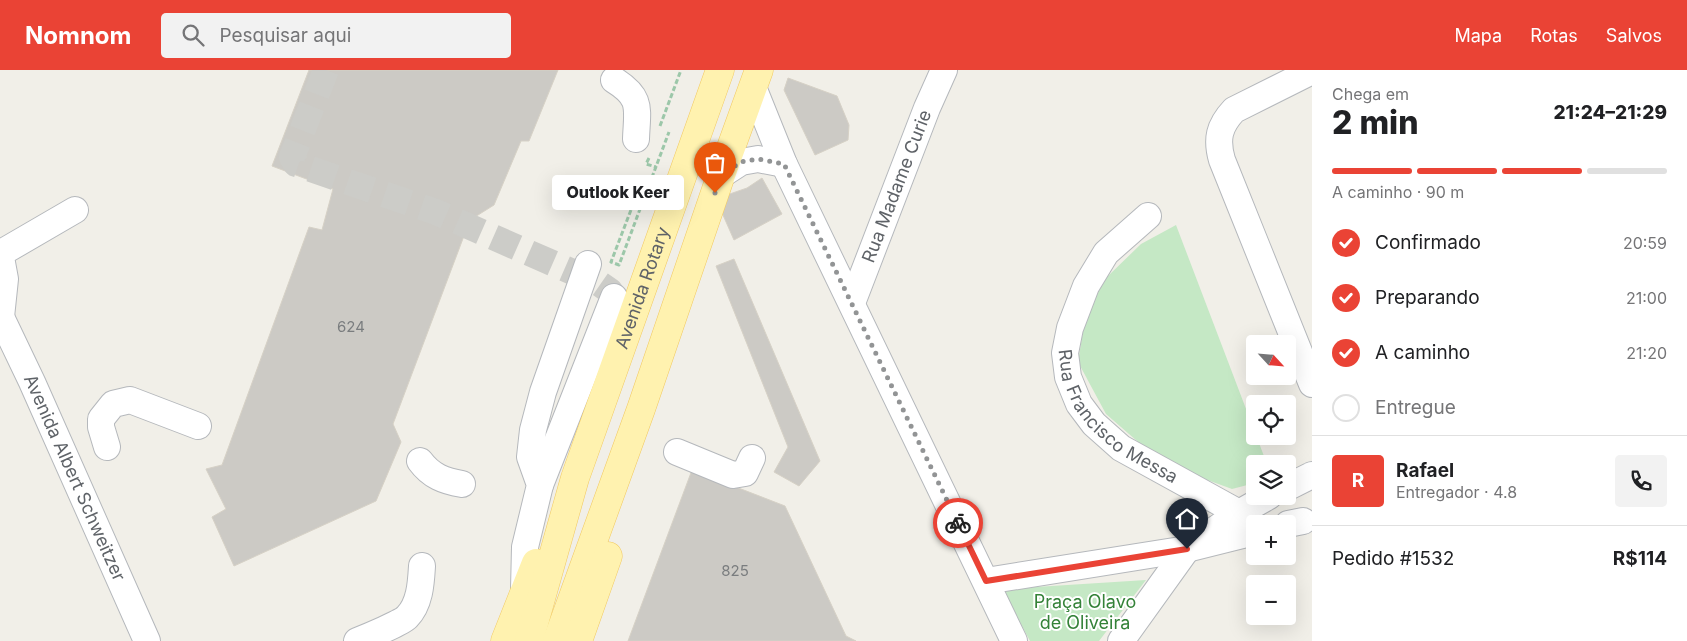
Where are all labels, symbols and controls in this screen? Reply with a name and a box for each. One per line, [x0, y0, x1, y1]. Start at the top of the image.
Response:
search box [161, 13, 511, 58]
text: Nomnom [25, 21, 131, 50]
icon: search [179, 21, 207, 49]
text: Pesquisar aqui [219, 24, 351, 47]
text: Mapa [1454, 25, 1502, 46]
text: Rotas [1530, 25, 1578, 46]
text: Salvos [1606, 25, 1662, 46]
text: Chega em [1332, 84, 1409, 104]
text: 21:24–21:29 [1554, 101, 1667, 124]
text: 2 min [1332, 103, 1418, 142]
street label: Rua Madame Curie [858, 107, 935, 266]
pin [694, 142, 736, 193]
icon: bag [701, 149, 729, 177]
callout: Outlook Keer [552, 176, 685, 210]
text: Outlook Keer [566, 182, 670, 202]
text: A caminho · 90 m [1332, 182, 1464, 202]
street label: Avenida Rotary [611, 224, 673, 352]
icon: check [1332, 229, 1360, 257]
text: Confirmado [1375, 231, 1481, 254]
text: 20:59 [1623, 233, 1667, 253]
icon: check [1332, 284, 1360, 312]
text: Preparando [1375, 286, 1480, 309]
text: 21:00 [1626, 288, 1667, 308]
house number: 624 [337, 317, 365, 336]
north arrow [1246, 335, 1296, 385]
map controls [1246, 335, 1296, 625]
icon: check [1332, 339, 1360, 367]
text: A caminho [1375, 341, 1470, 364]
text: 21:20 [1626, 343, 1667, 363]
street label: Rua Francisco Messa [1055, 348, 1182, 487]
street label: Avenida Albert Schweitzer [20, 371, 130, 584]
button: locate [1246, 395, 1296, 445]
text: Entregue [1375, 396, 1456, 419]
button: layers [1246, 455, 1296, 505]
button: phone [1615, 455, 1667, 507]
text: Rafael [1396, 459, 1454, 482]
text: R [1352, 469, 1364, 492]
text: Entregador · 4.8 [1396, 482, 1517, 502]
courier [933, 498, 983, 548]
pin [1166, 498, 1208, 549]
icon: home [1173, 505, 1201, 533]
icon: bike [944, 509, 972, 537]
button: + [1246, 515, 1296, 565]
text: Pedido #1532 [1332, 547, 1454, 570]
text: R$114 [1613, 547, 1667, 570]
house number: 825 [721, 561, 749, 580]
button: − [1246, 575, 1296, 625]
park label: Praça Olavo de Oliveira [1034, 591, 1136, 633]

